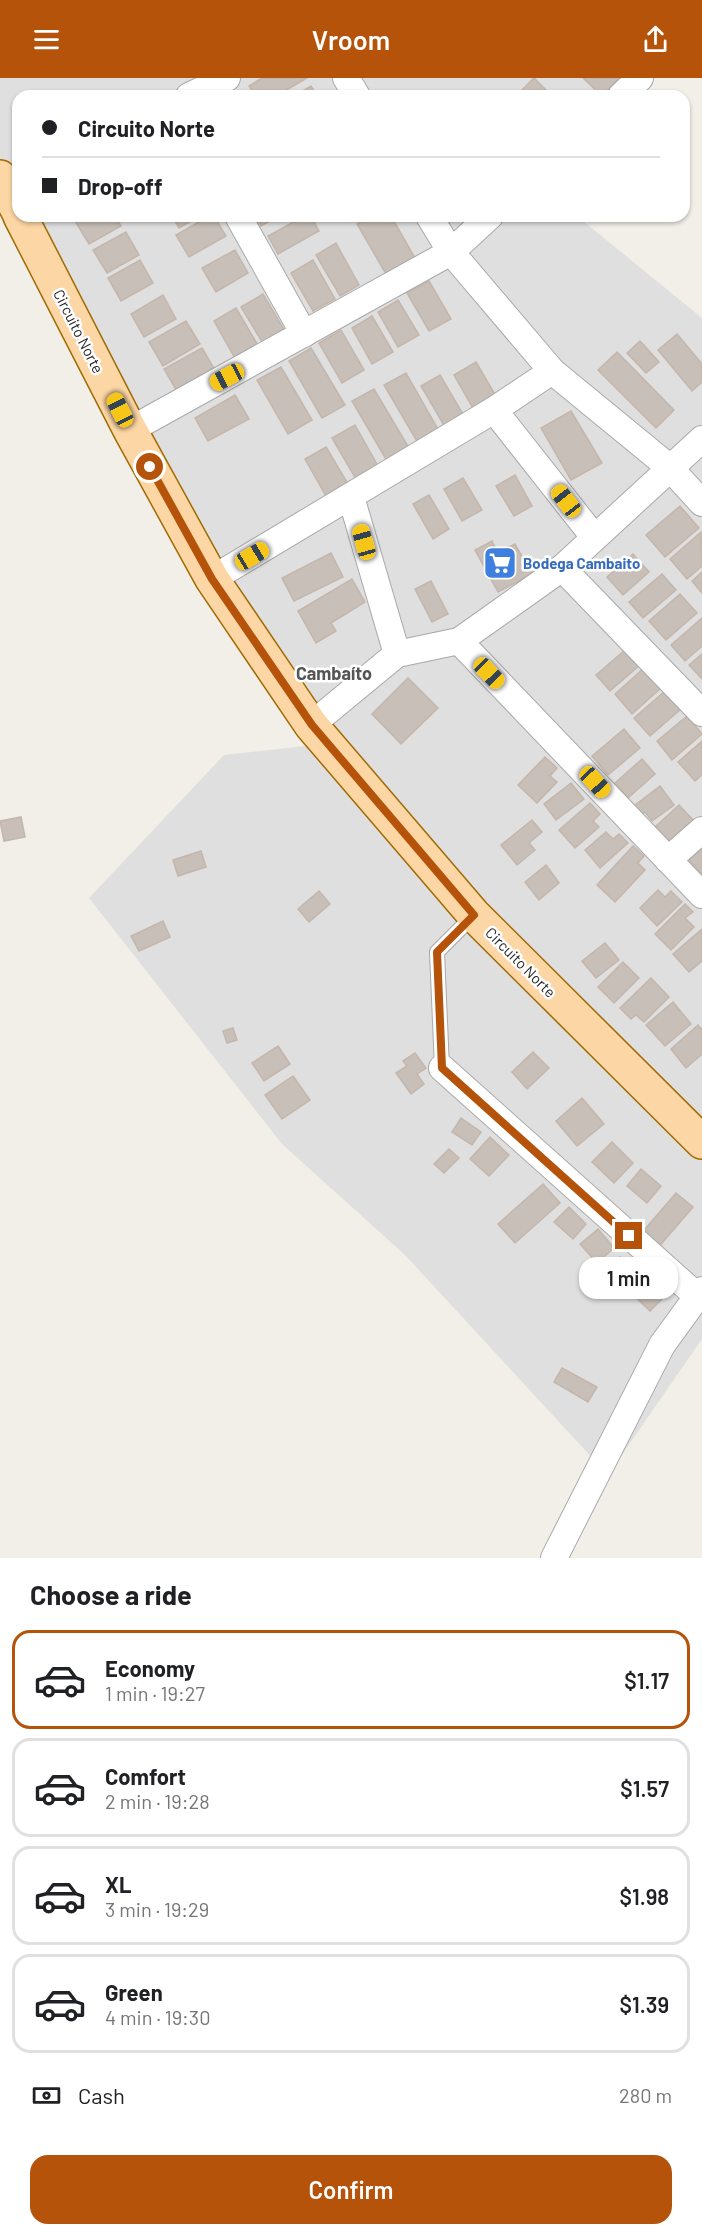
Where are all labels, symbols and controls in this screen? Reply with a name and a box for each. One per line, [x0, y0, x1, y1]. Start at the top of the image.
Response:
icon: menu [30, 23, 63, 56]
text: Vroom [312, 23, 390, 55]
icon: share [639, 23, 672, 56]
text: Circuito Norte [78, 115, 215, 141]
text: Drop-off [78, 173, 162, 199]
street label: Circuito Norte [50, 286, 108, 376]
car [207, 361, 247, 393]
car [104, 390, 136, 430]
route start [136, 453, 163, 480]
car [548, 481, 584, 521]
car [350, 522, 378, 562]
car [232, 539, 272, 573]
supermarket icon: Bodega Cambaito [482, 545, 518, 581]
place label: Bodega Cambaito [523, 554, 640, 572]
car [470, 654, 508, 692]
district label: Cambaíto [296, 662, 372, 684]
car [576, 763, 614, 801]
street label: Circuito Norte [482, 923, 560, 1001]
route end [615, 1222, 642, 1249]
callout: 1 min [580, 1257, 678, 1299]
text: 1 min [607, 1266, 650, 1290]
text: Choose a ride [30, 1578, 192, 1610]
icon: car [33, 1653, 87, 1707]
text: Economy [105, 1655, 195, 1681]
text: $1.17 [624, 1667, 669, 1693]
text: 1 min · 19:27 [105, 1681, 205, 1705]
icon: car [33, 1761, 87, 1815]
text: Comfort [105, 1763, 186, 1789]
text: $1.57 [620, 1775, 669, 1801]
text: 2 min · 19:28 [105, 1789, 210, 1813]
icon: car [33, 1869, 87, 1923]
text: XL [105, 1871, 131, 1897]
text: $1.98 [619, 1883, 669, 1909]
text: 3 min · 19:29 [105, 1897, 209, 1921]
icon: car [33, 1977, 87, 2031]
text: Green [105, 1979, 163, 2005]
text: $1.39 [619, 1991, 669, 2017]
text: 4 min · 19:30 [105, 2005, 210, 2029]
icon: cash [30, 2079, 63, 2112]
text: Cash [78, 2082, 125, 2108]
text: 280 m [619, 2083, 672, 2107]
button: Confirm [30, 2155, 672, 2224]

